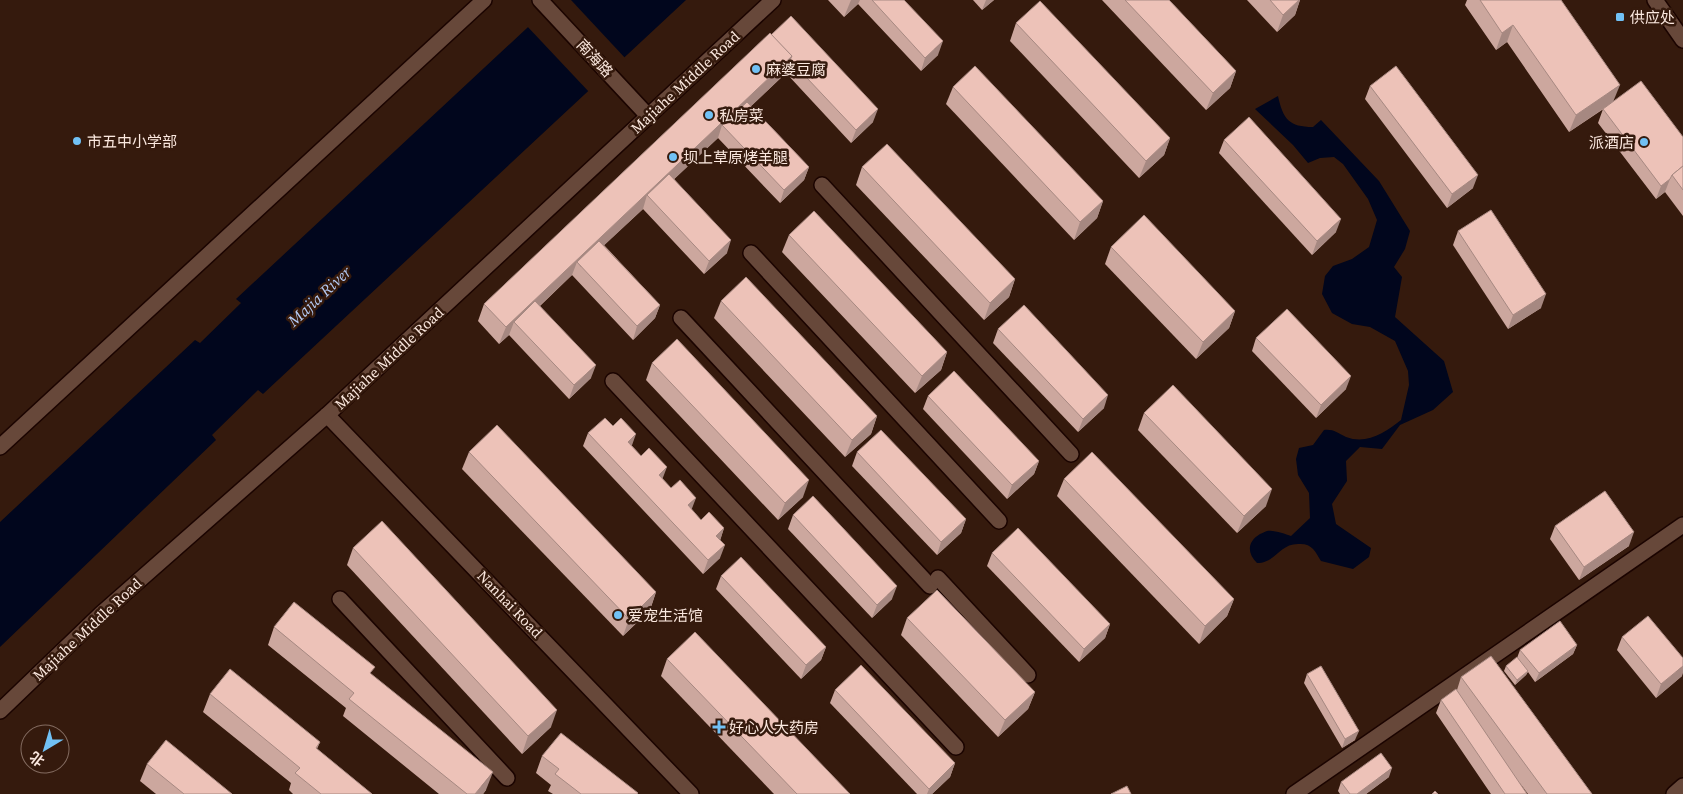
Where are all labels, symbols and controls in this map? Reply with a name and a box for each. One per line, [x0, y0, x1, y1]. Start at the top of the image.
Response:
place label: 供应处 [1630, 7, 1675, 28]
marker: 供应处 [1614, 11, 1626, 23]
street label: Majiahe Middle Road [626, 26, 744, 138]
street label: 南海路 [572, 34, 618, 82]
place label: 麻婆豆腐 [766, 59, 826, 80]
marker: 麻婆豆腐 [750, 63, 762, 75]
place label: 私房菜 [719, 105, 764, 126]
marker: 私房菜 [703, 109, 715, 121]
place label: 市五中小学部 [87, 131, 177, 152]
place label: 派酒店 [1589, 132, 1634, 153]
marker: 市五中小学部 [71, 135, 83, 147]
marker: 派酒店 [1638, 136, 1650, 148]
place label: 坝上草原烤羊腿 [683, 147, 788, 168]
marker: 坝上草原烤羊腿 [667, 151, 679, 163]
water label: Majia River [282, 261, 356, 332]
street label: Majiahe Middle Road [330, 302, 448, 414]
street label: Nanhai Road [473, 566, 548, 643]
street label: Majiahe Middle Road [28, 573, 146, 685]
place label: 爱宠生活馆 [628, 605, 703, 626]
marker: 爱宠生活馆 [612, 609, 624, 621]
place label: 好心人大药房 [729, 717, 819, 738]
marker: 好心人大药房 [713, 721, 725, 733]
north arrow [20, 724, 70, 774]
text: 北 [25, 747, 49, 771]

